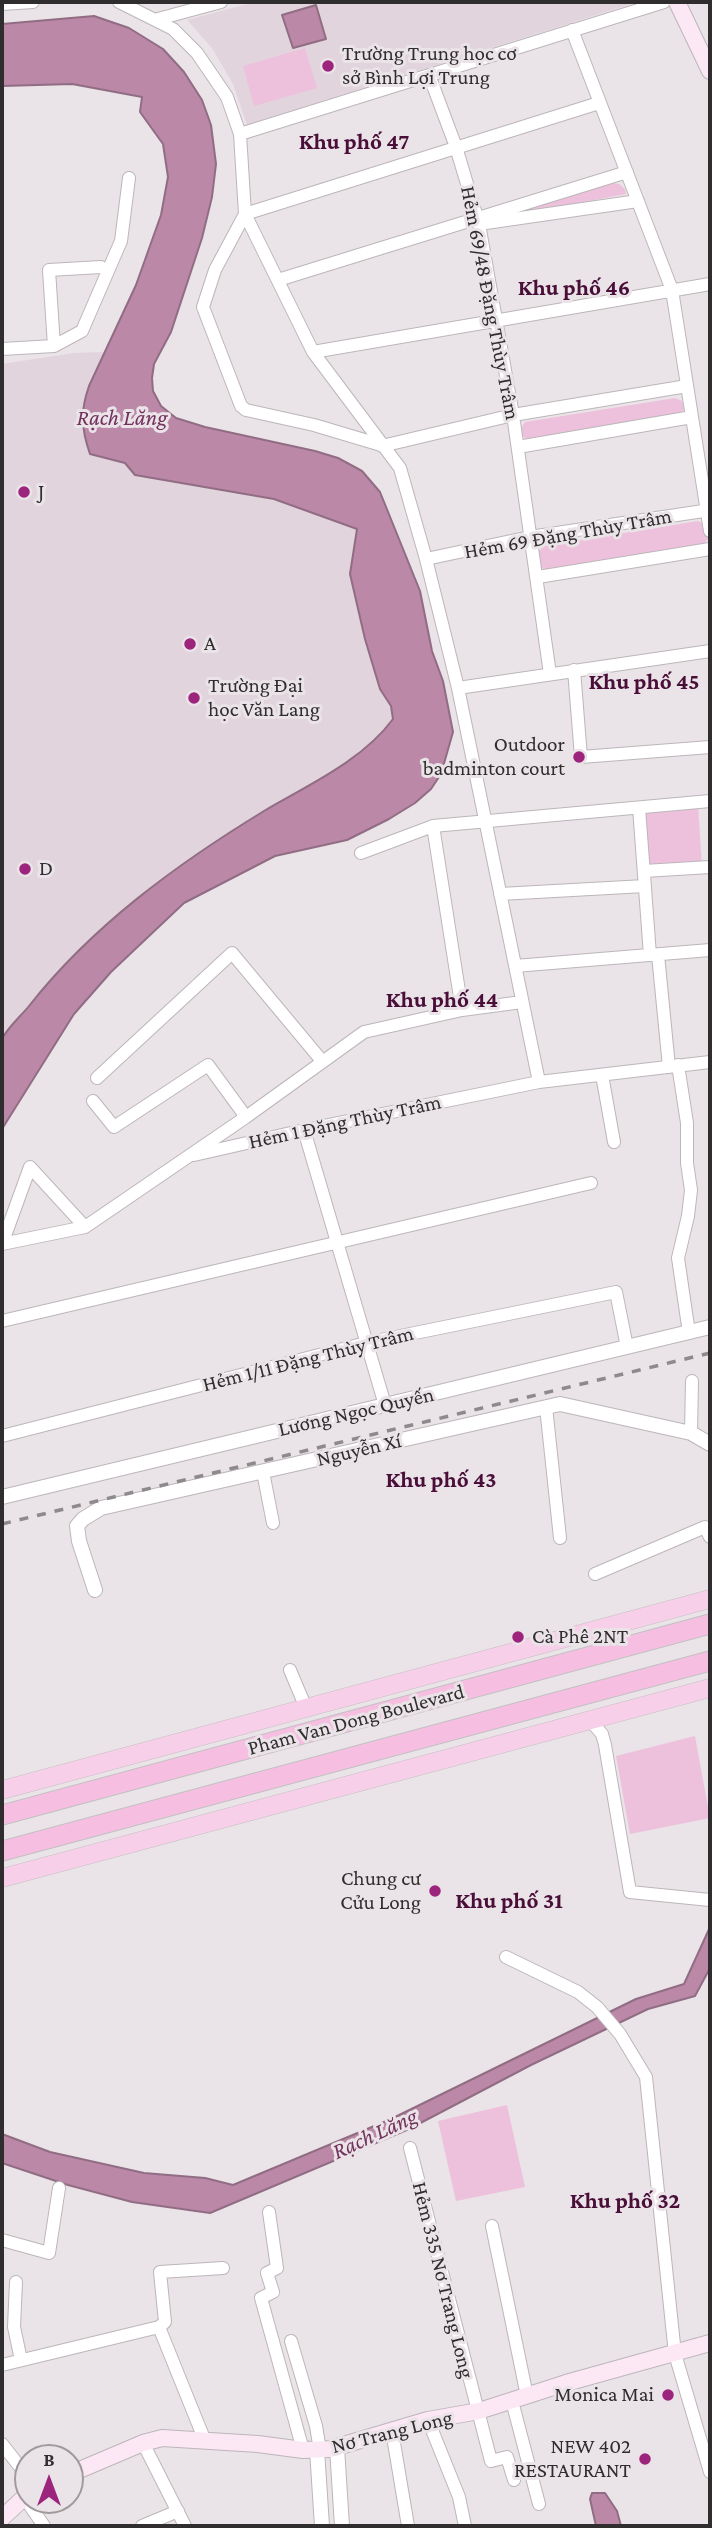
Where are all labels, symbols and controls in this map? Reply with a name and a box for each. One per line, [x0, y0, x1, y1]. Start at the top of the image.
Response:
place label: Trường Trung học cơ sở Bình Lợi Trung [342, 41, 517, 91]
marker: Trường Trung học cơ sở Bình Lợi Trung [320, 58, 336, 74]
district label: Khu phố 47 [299, 128, 409, 156]
street label: Hẻm 69/48 Đặng Thùy Trâm [455, 184, 525, 422]
district label: Khu phố 46 [518, 274, 630, 302]
water label: Rạch Lăng [77, 404, 167, 432]
place label: J [38, 479, 44, 505]
marker: J [16, 484, 32, 500]
street label: Hẻm 69 Đặng Thùy Trâm [462, 503, 674, 565]
place label: A [204, 631, 216, 657]
marker: A [182, 636, 198, 652]
district label: Khu phố 45 [588, 668, 700, 696]
place label: Trường Đại học Văn Lang [208, 673, 320, 723]
marker: Trường Đại học Văn Lang [186, 690, 202, 706]
place label: Outdoor badminton court [423, 732, 565, 782]
marker: Outdoor badminton court [571, 749, 587, 765]
place label: D [39, 856, 53, 882]
marker: D [17, 861, 33, 877]
district label: Khu phố 44 [386, 986, 498, 1014]
street label: Hẻm 1 Đặng Thùy Trâm [246, 1089, 444, 1155]
street label: Hẻm 1/11 Đặng Thùy Trâm [200, 1321, 416, 1397]
street label: Lương Ngọc Quyến [276, 1382, 436, 1442]
street label: Nguyễn Xí [314, 1428, 404, 1472]
district label: Khu phố 43 [385, 1466, 497, 1494]
place label: Cà Phê 2NT [532, 1624, 628, 1650]
marker: Cà Phê 2NT [510, 1629, 526, 1645]
street label: Pham Van Dong Boulevard [245, 1679, 467, 1761]
place label: Chung cư Cửu Long [340, 1866, 421, 1916]
marker: Chung cư Cửu Long [427, 1883, 443, 1899]
district label: Khu phố 31 [455, 1887, 563, 1915]
water label: Rạch Lăng [328, 2102, 422, 2166]
street label: Hẻm 335 Nơ Trang Long [406, 2179, 480, 2381]
district label: Khu phố 32 [570, 2187, 680, 2215]
place label: Monica Mai [554, 2382, 654, 2408]
marker: Monica Mai [660, 2387, 676, 2403]
street label: Nơ Trang Long [329, 2405, 455, 2459]
place label: NEW 402 RESTAURANT [514, 2434, 631, 2484]
north arrow [14, 2444, 84, 2514]
text: B [43, 2449, 55, 2470]
marker: NEW 402 RESTAURANT [637, 2451, 653, 2467]

